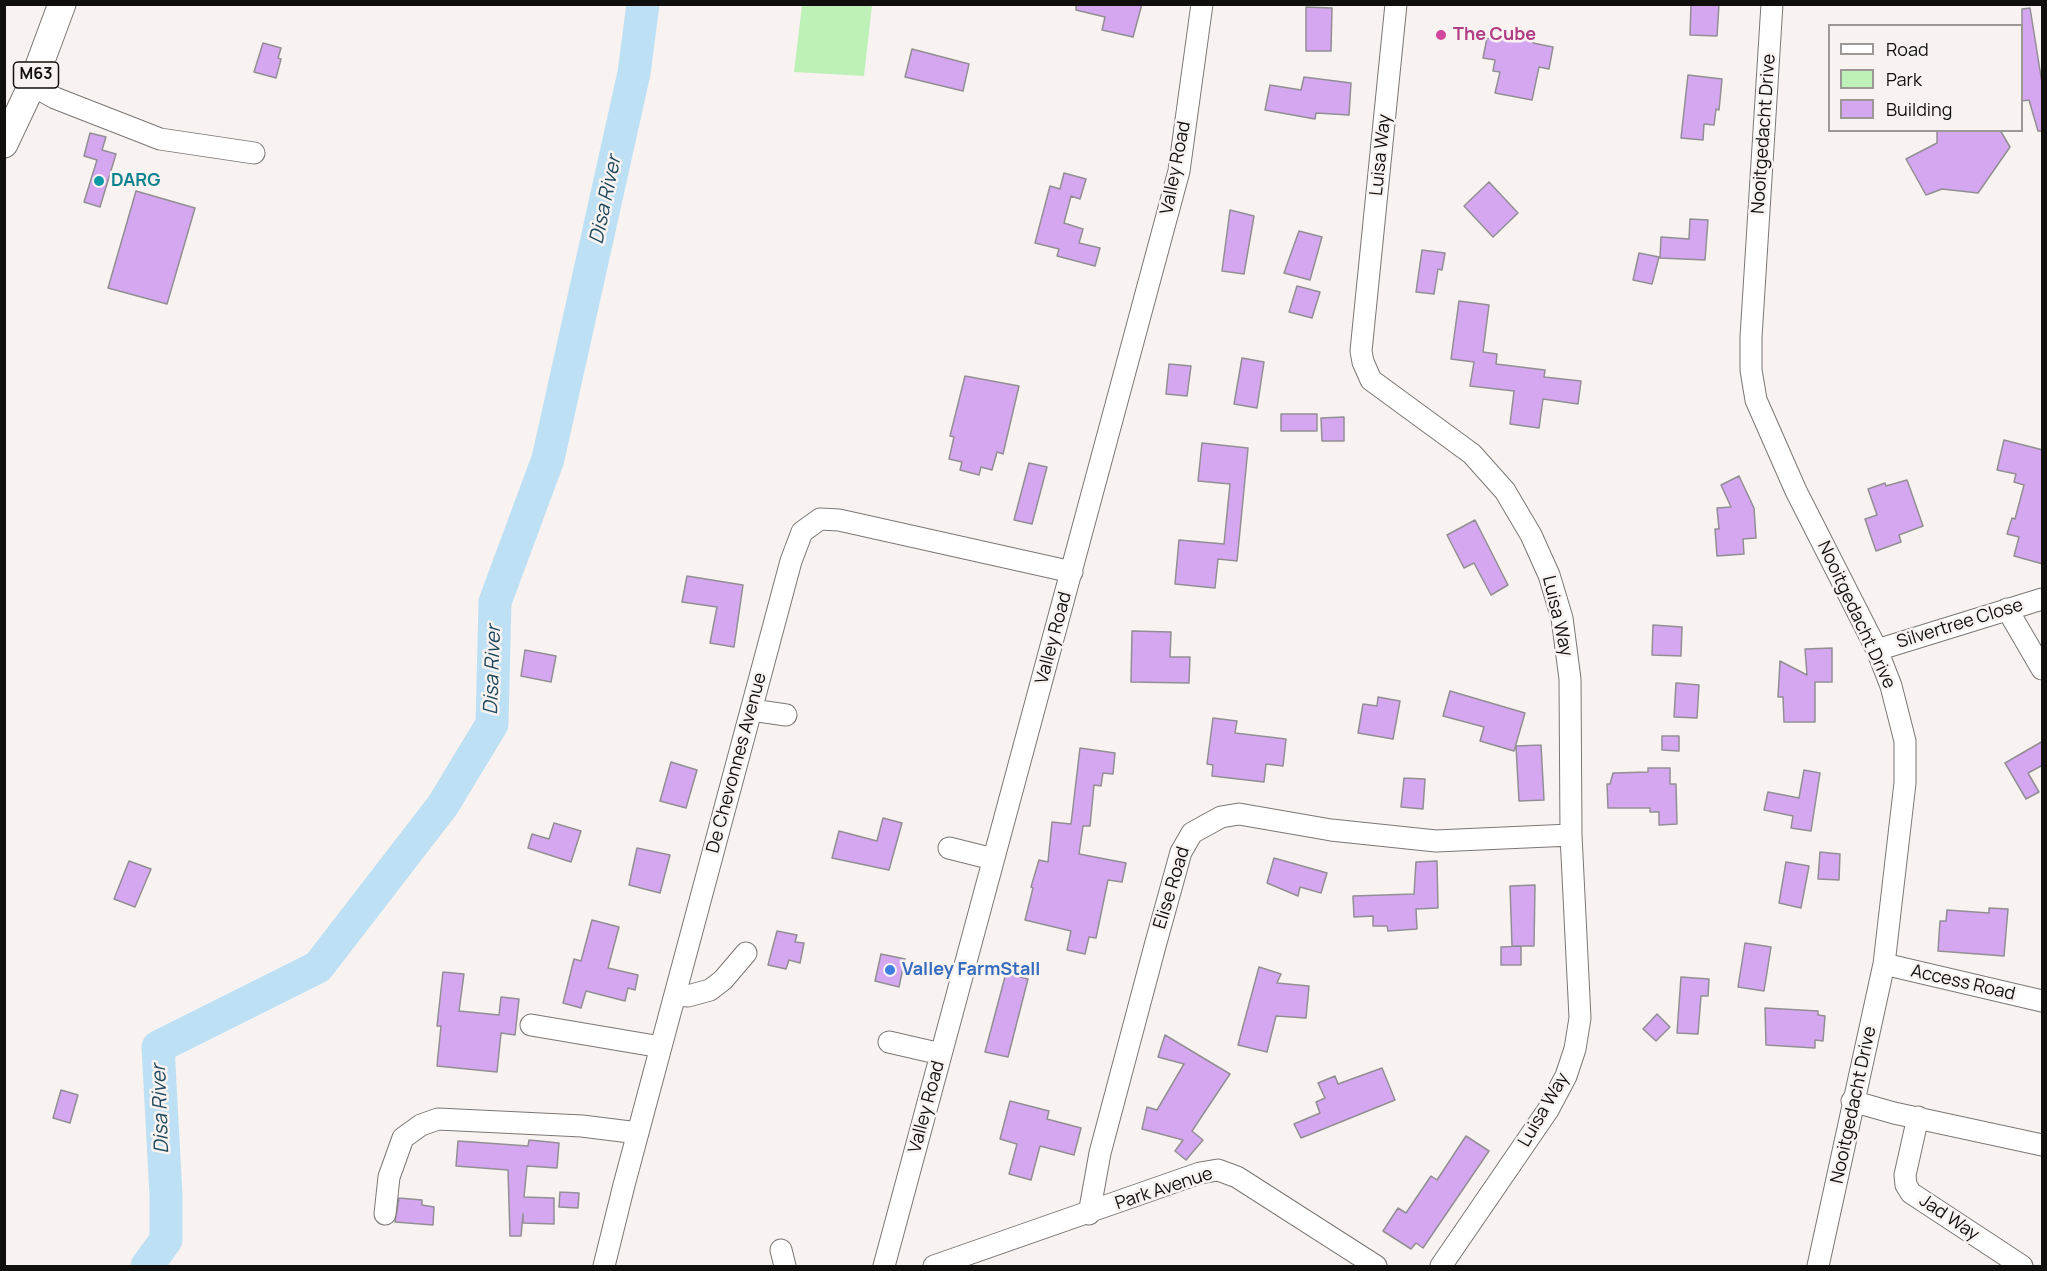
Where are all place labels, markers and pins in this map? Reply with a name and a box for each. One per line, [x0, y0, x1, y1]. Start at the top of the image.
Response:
place label: The Cube [1453, 24, 1536, 46]
marker: The Cube [1434, 28, 1448, 42]
place label: DARG [111, 170, 160, 192]
marker: DARG [92, 174, 106, 188]
place label: Valley FarmStall [902, 959, 1040, 981]
marker: Valley FarmStall [883, 963, 897, 977]

